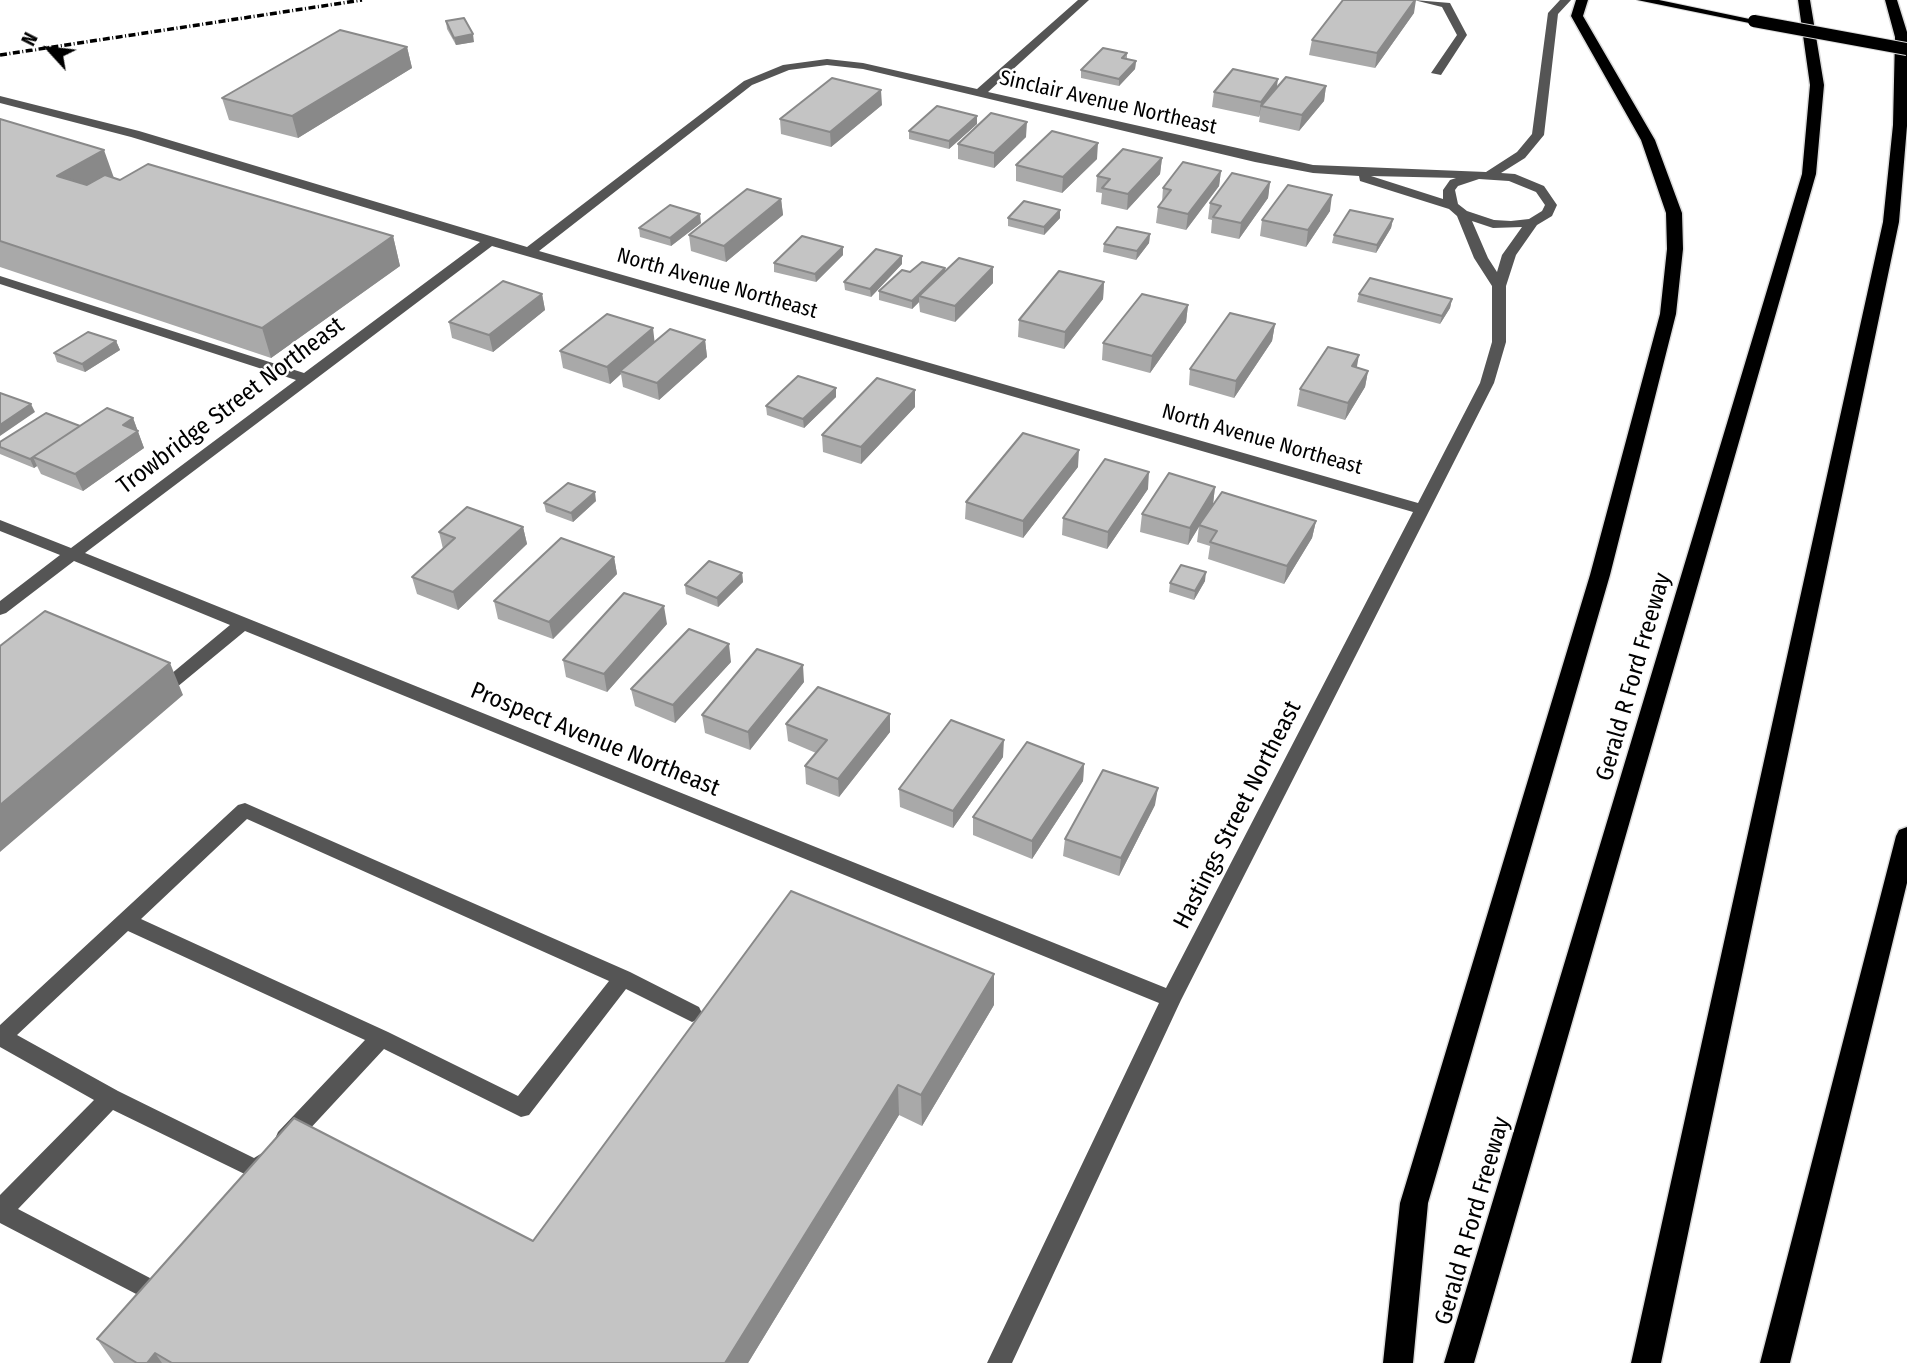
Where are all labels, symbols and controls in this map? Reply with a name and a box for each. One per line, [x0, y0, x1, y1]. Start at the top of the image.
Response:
north arrow [14, 14, 84, 84]
text: N [17, 29, 43, 50]
street label: Sinclair Avenue Northeast [997, 66, 1219, 140]
street label: North Avenue Northeast [614, 243, 820, 325]
street label: Trowbridge Street Northeast [112, 311, 350, 501]
street label: North Avenue Northeast [1159, 399, 1365, 481]
street label: Gerald R Ford Freeway [1590, 570, 1678, 784]
street label: Prospect Avenue Northeast [466, 677, 724, 803]
street label: Hastings Street Northeast [1168, 696, 1308, 934]
street label: Gerald R Ford Freeway [1429, 1114, 1517, 1328]

